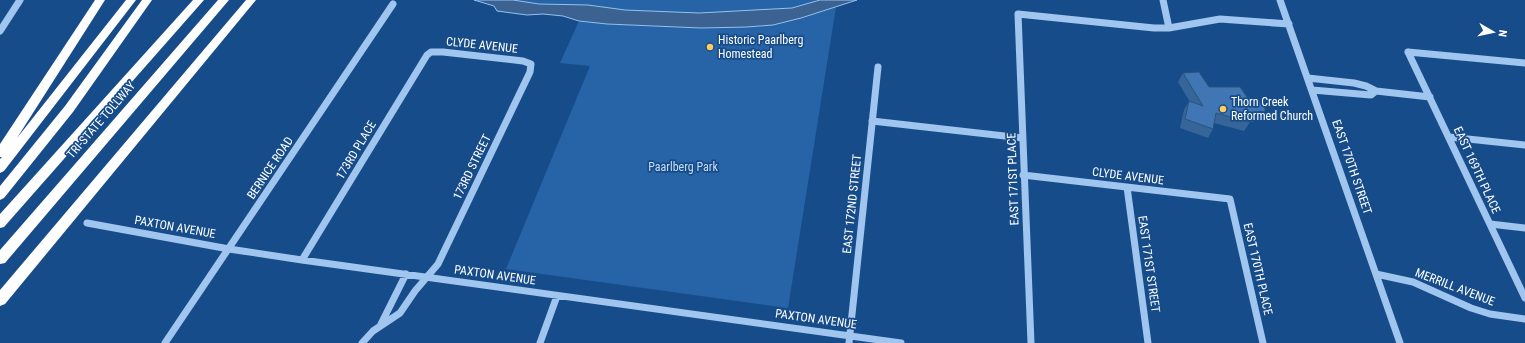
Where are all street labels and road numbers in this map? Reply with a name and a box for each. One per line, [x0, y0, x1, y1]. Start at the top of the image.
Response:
street label: CLYDE AVENUE [445, 34, 519, 56]
street label: TRI-STATE TOLLWAY [64, 78, 139, 161]
street label: 173RD PLACE [333, 118, 379, 182]
street label: EAST 170TH STREET [1329, 118, 1375, 216]
street label: EAST 169TH PLACE [1451, 124, 1503, 216]
street label: 173RD STREET [450, 132, 494, 202]
street label: EAST 171ST PLACE [1004, 132, 1022, 226]
street label: BERNICE ROAD [244, 134, 296, 202]
street label: EAST 172ND STREET [840, 154, 864, 254]
street label: CLYDE AVENUE [1091, 165, 1165, 187]
street label: PAXTON AVENUE [133, 213, 217, 241]
street label: EAST 171ST STREET [1135, 215, 1163, 313]
street label: EAST 170TH PLACE [1241, 222, 1275, 316]
street label: PAXTON AVENUE [453, 262, 537, 288]
street label: MERRILL AVENUE [1413, 265, 1497, 309]
street label: PAXTON AVENUE [774, 306, 858, 332]

